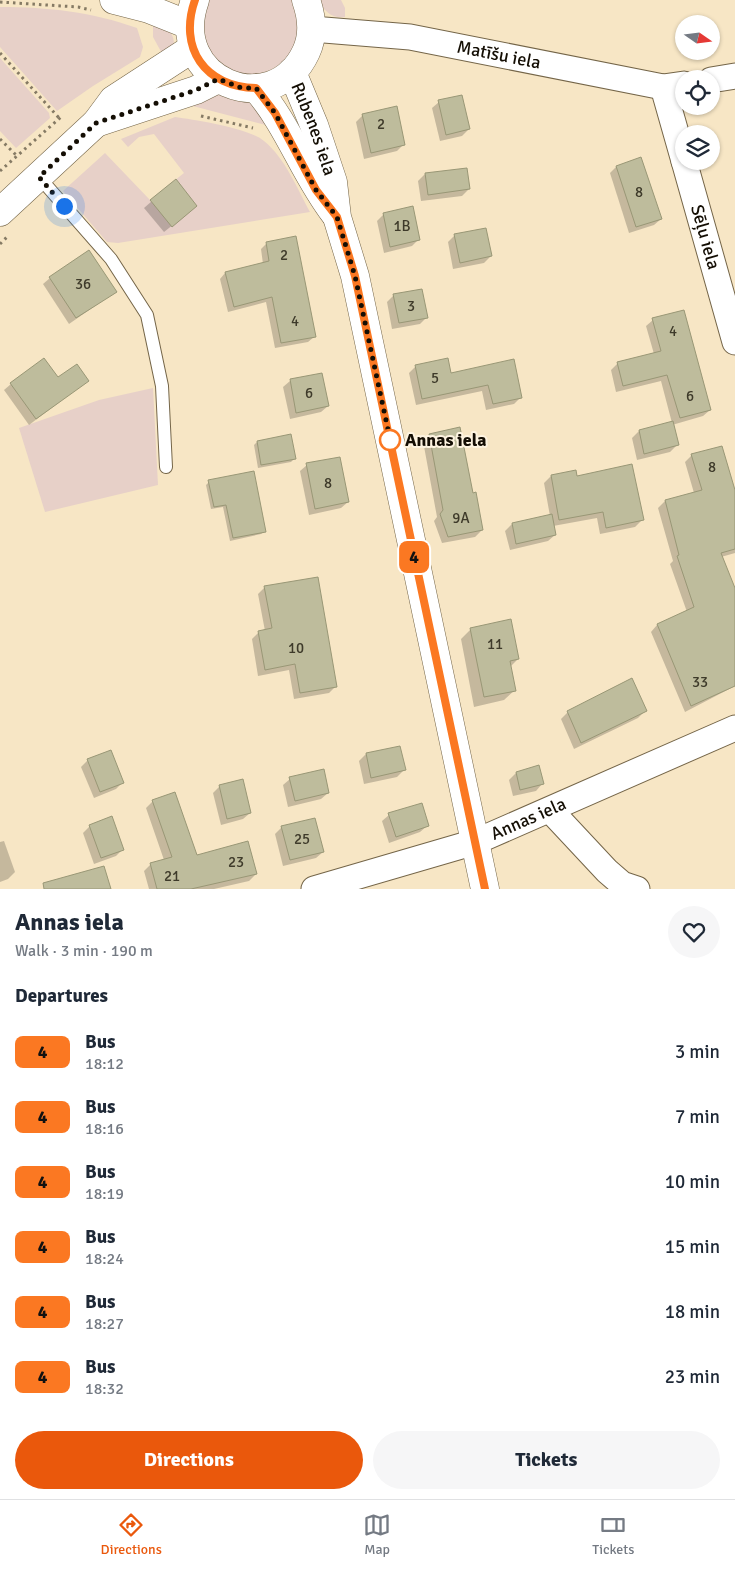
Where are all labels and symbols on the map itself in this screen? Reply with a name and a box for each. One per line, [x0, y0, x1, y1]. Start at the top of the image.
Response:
north arrow [675, 15, 720, 60]
street label: Matīšu iela [455, 36, 543, 74]
street label: Rubenes iela [286, 79, 341, 178]
house number: 2 [377, 115, 385, 133]
house number: 8 [635, 183, 643, 201]
your location [52, 194, 77, 219]
street label: Sēļu iela [686, 202, 725, 272]
house number: 1B [393, 217, 411, 235]
house number: 2 [280, 246, 288, 264]
house number: 36 [75, 275, 91, 293]
house number: 3 [407, 297, 415, 315]
house number: 4 [291, 312, 299, 330]
house number: 4 [669, 322, 677, 340]
house number: 5 [431, 369, 439, 387]
house number: 6 [305, 384, 313, 402]
house number: 6 [686, 387, 694, 405]
marker: Annas iela [379, 429, 401, 451]
place label: Annas iela [405, 429, 487, 451]
house number: 8 [708, 458, 716, 476]
house number: 8 [324, 474, 332, 492]
house number: 9A [452, 509, 470, 527]
line badge: 4 [398, 541, 430, 573]
house number: 11 [487, 635, 503, 653]
house number: 10 [288, 639, 304, 657]
house number: 33 [692, 673, 708, 691]
street label: Annas iela [487, 792, 569, 845]
house number: 25 [294, 830, 310, 848]
house number: 23 [228, 853, 244, 871]
house number: 21 [164, 867, 180, 885]

